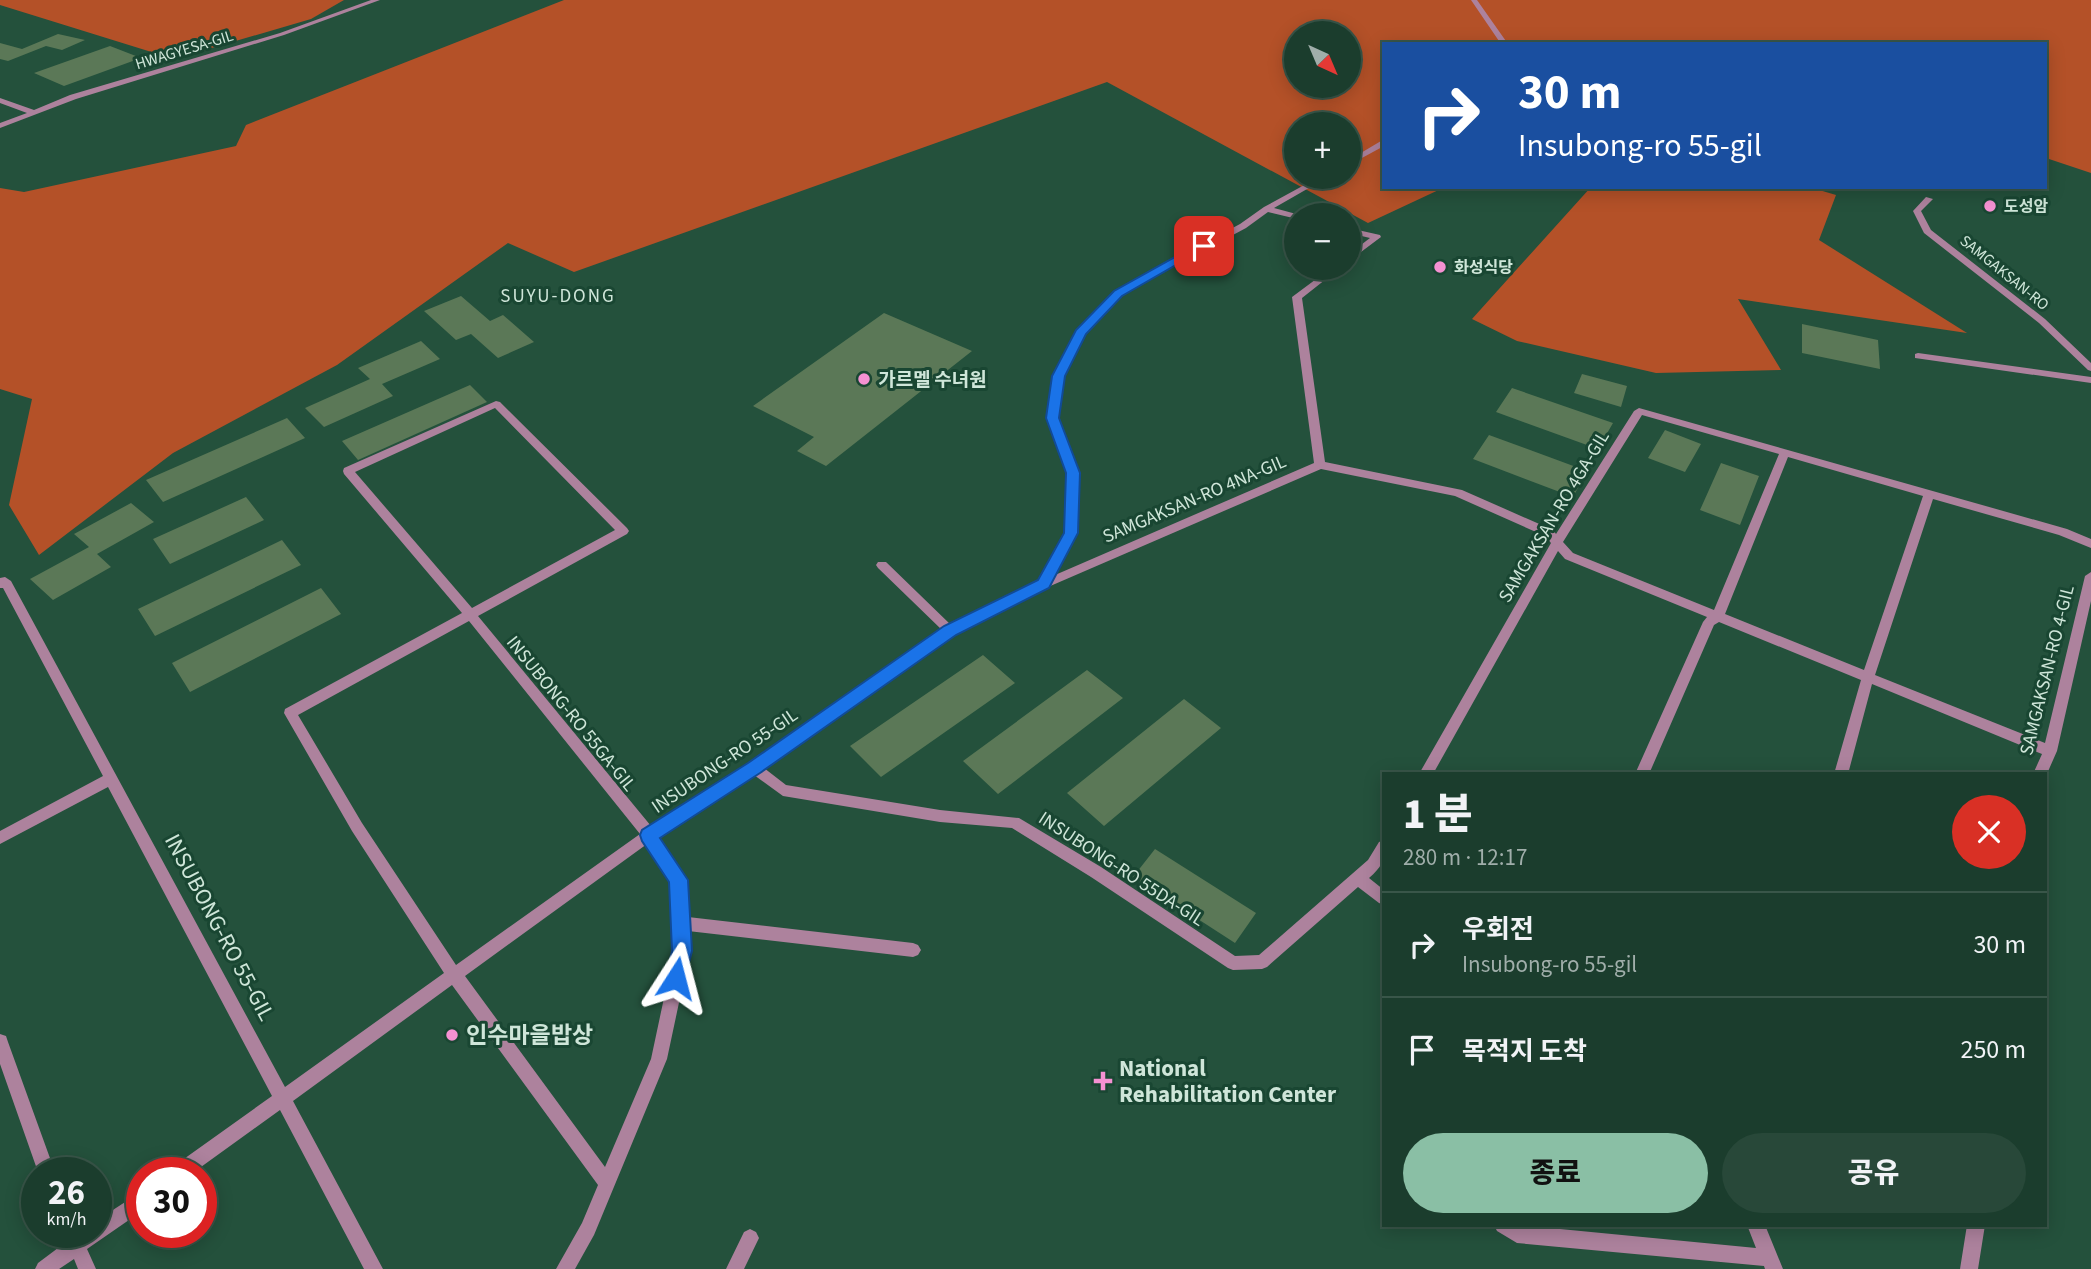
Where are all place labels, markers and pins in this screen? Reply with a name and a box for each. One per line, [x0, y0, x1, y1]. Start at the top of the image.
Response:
place label: 도성암 [2004, 196, 2048, 218]
marker: 도성암 [1982, 198, 1998, 214]
pin [1174, 216, 1234, 276]
place label: 화성식당 [1454, 257, 1513, 279]
marker: 화성식당 [1432, 259, 1448, 275]
place label: 가르멜 수녀원 [878, 367, 987, 394]
marker: 가르멜 수녀원 [856, 371, 872, 387]
place label: 인수마을밥상 [466, 1019, 593, 1052]
marker: 인수마을밥상 [444, 1027, 460, 1043]
place label: National Rehabilitation Center [1119, 1052, 1337, 1111]
marker: National Rehabilitation Center [1093, 1071, 1113, 1091]

